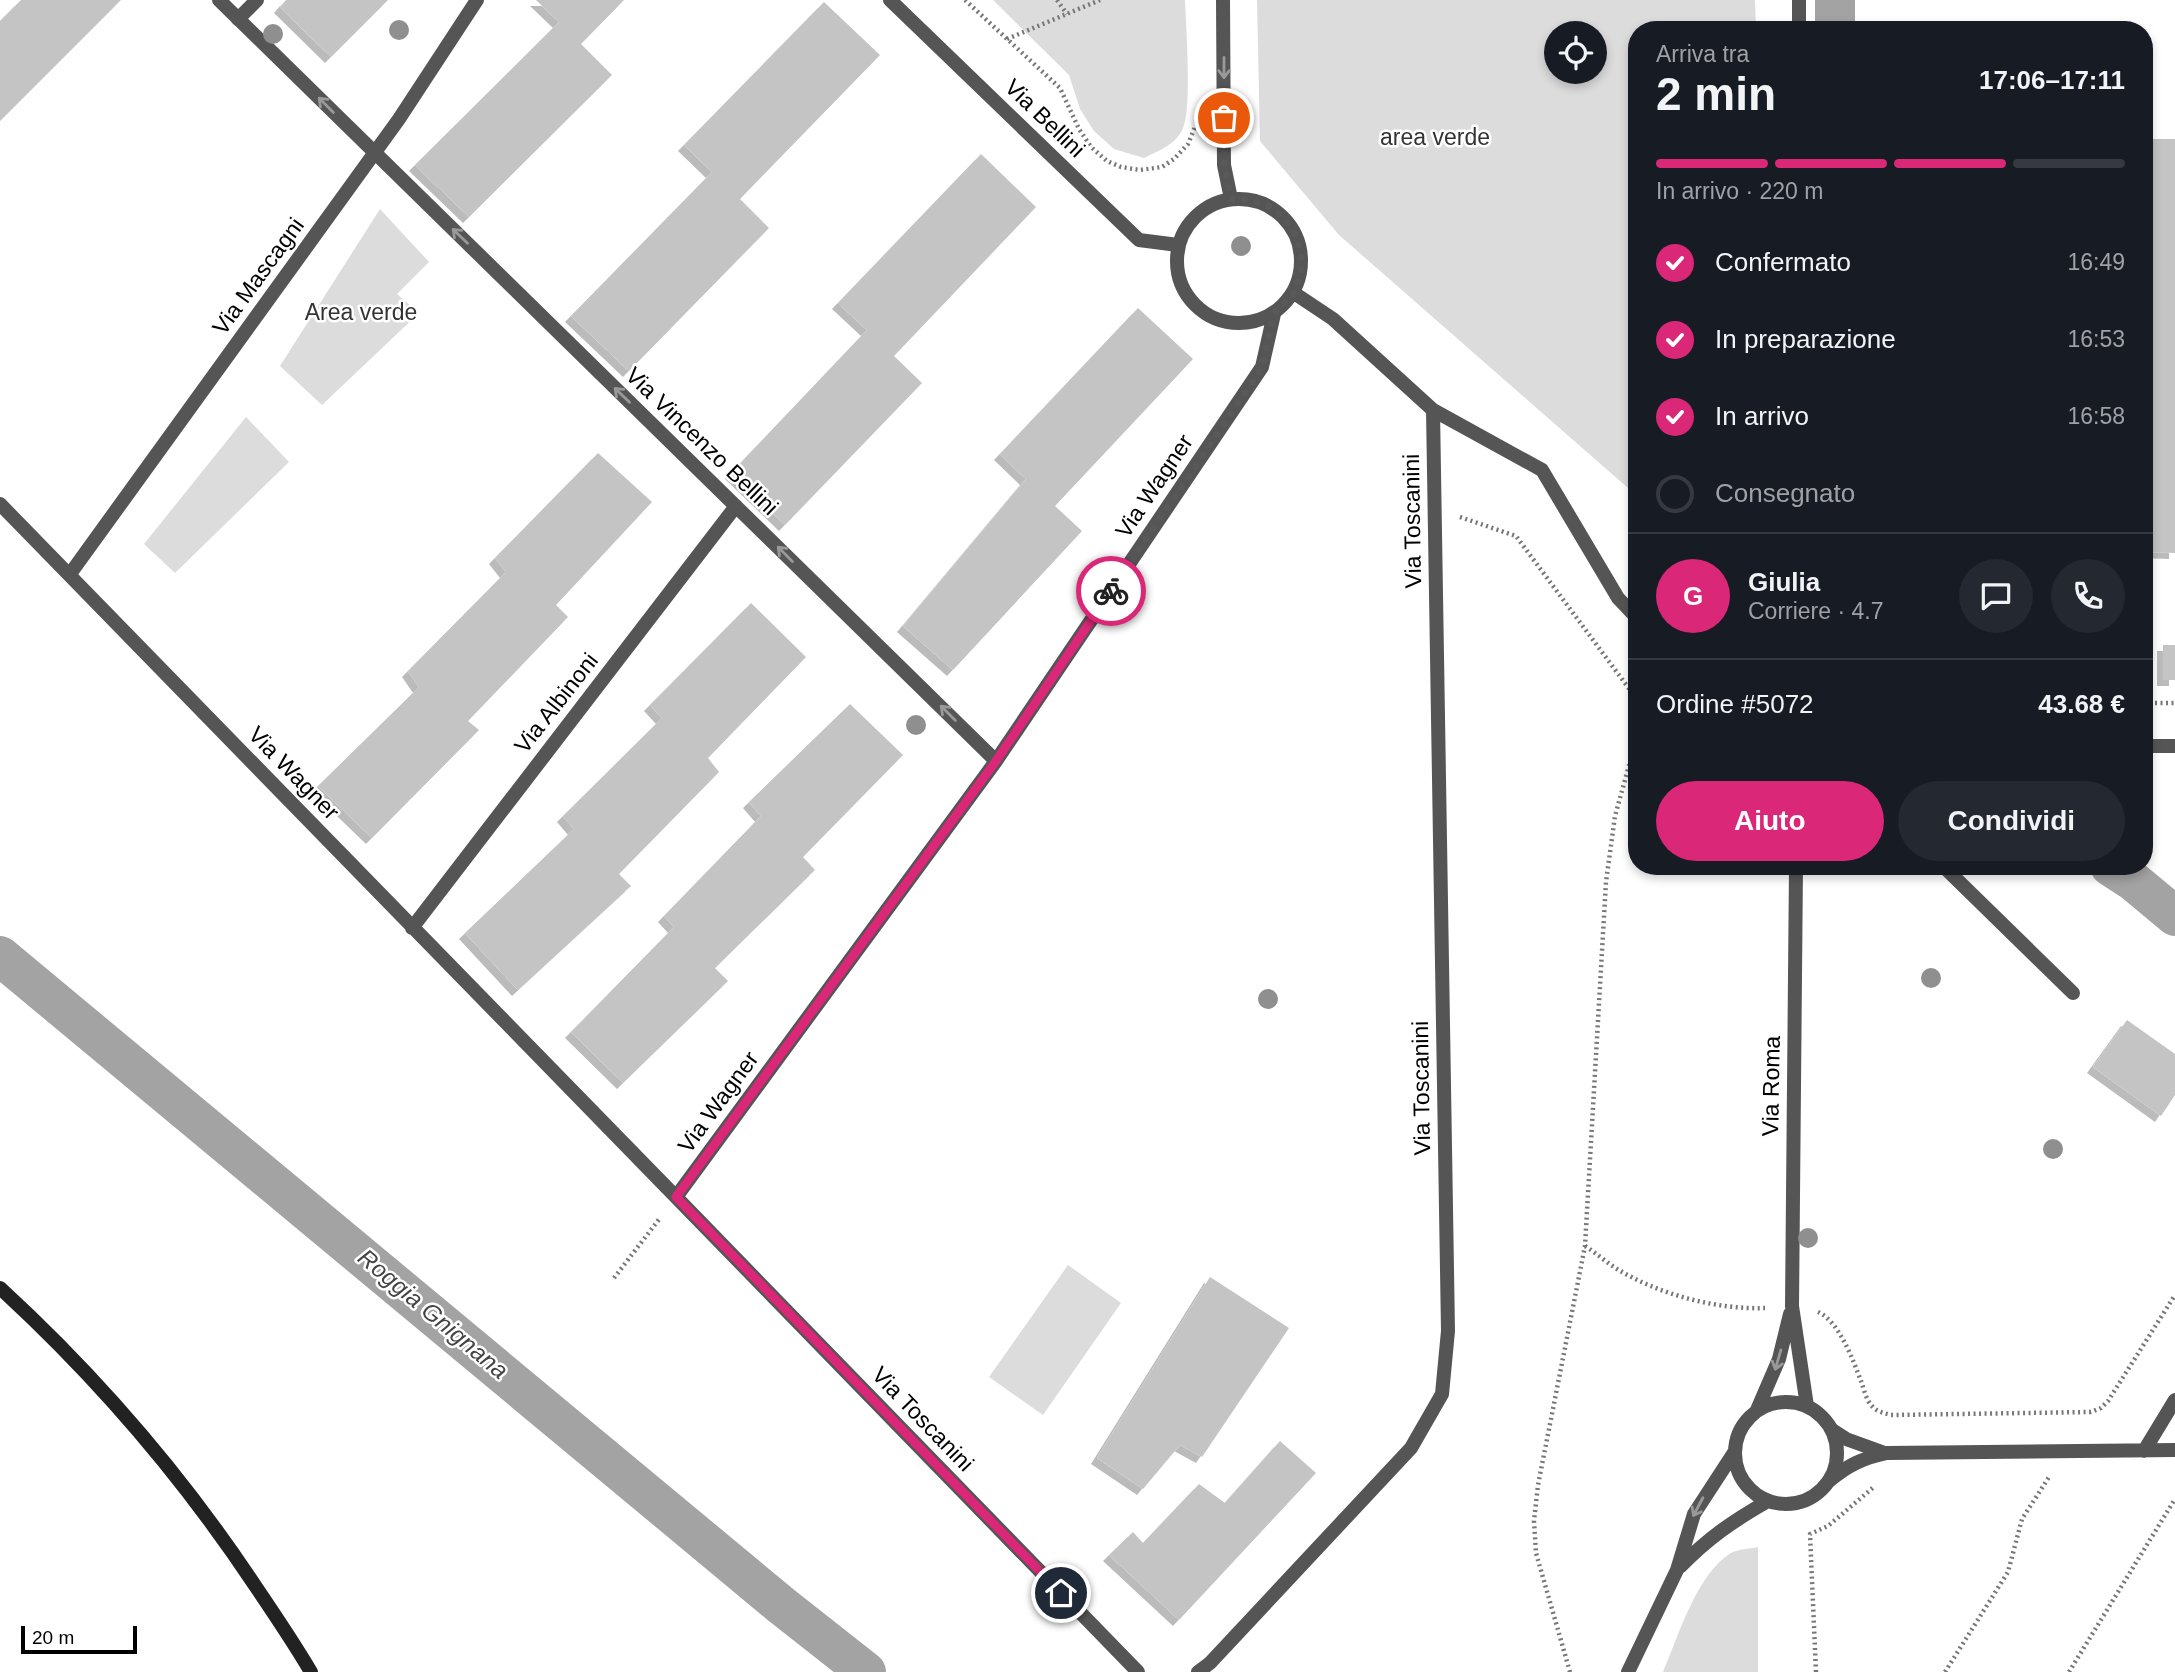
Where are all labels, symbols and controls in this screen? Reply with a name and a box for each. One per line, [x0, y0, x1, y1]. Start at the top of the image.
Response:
map controls [1544, 21, 1607, 84]
button: locate [1544, 21, 1607, 84]
text: Arriva tra [1656, 41, 1749, 67]
one-way arrow [1217, 56, 1231, 79]
text: 17:06–17:11 [1979, 65, 2125, 95]
text: 2 min [1656, 68, 1776, 120]
street label: Via Bellini [1000, 74, 1090, 162]
pin [1194, 88, 1254, 148]
one-way arrow [318, 97, 335, 114]
icon: bag [1205, 99, 1243, 137]
park label: area verde [1380, 124, 1490, 150]
text: In arrivo · 220 m [1656, 178, 1823, 204]
street label: Via Mascagni [207, 213, 309, 339]
one-way arrow [452, 228, 469, 245]
icon: check [1656, 244, 1694, 282]
text: Confermato [1715, 247, 1851, 277]
text: 16:49 [2067, 249, 2125, 275]
park label: Area verde [305, 299, 417, 325]
icon: check [1656, 321, 1694, 359]
text: In preparazione [1715, 324, 1896, 354]
text: 16:53 [2067, 326, 2125, 352]
street label: Via Vincenzo Bellini [621, 362, 783, 520]
one-way arrow [614, 387, 631, 404]
icon: check [1656, 398, 1694, 436]
text: In arrivo [1715, 401, 1809, 431]
text: 16:58 [2067, 403, 2125, 429]
street label: Via Wagner [1110, 429, 1198, 543]
street label: Via Toscanini [1398, 453, 1426, 589]
text: Consegnato [1715, 478, 1855, 508]
one-way arrow [777, 546, 794, 563]
courier [1076, 556, 1146, 626]
button: chat [1959, 559, 2033, 633]
button: phone [2051, 559, 2125, 633]
text: Giulia [1748, 567, 1820, 597]
icon: bike [1092, 572, 1130, 610]
text: G [1683, 581, 1703, 611]
text: Corriere · 4.7 [1748, 598, 1883, 624]
street label: Via Albinoni [509, 648, 603, 758]
text: Ordine #5072 [1656, 689, 1814, 719]
text: 43.68 € [2038, 689, 2125, 719]
one-way arrow [940, 705, 957, 722]
street label: Via Wagner [243, 721, 345, 825]
button: Aiuto [1656, 781, 1884, 861]
button: Condividi [1898, 781, 2125, 861]
street label: Via Toscanini [1407, 1020, 1435, 1156]
street label: Via Roma [1757, 1035, 1785, 1137]
street label: Via Wagner [673, 1046, 764, 1158]
water label: Roggia Gnignana [353, 1243, 514, 1384]
one-way arrow [1771, 1348, 1784, 1370]
street label: Via Toscanini [867, 1362, 979, 1476]
one-way arrow [1691, 1496, 1705, 1516]
pin [1031, 1563, 1091, 1623]
icon: home [1042, 1574, 1080, 1612]
scale bar [21, 1623, 136, 1655]
text: 20 m [32, 1627, 74, 1648]

